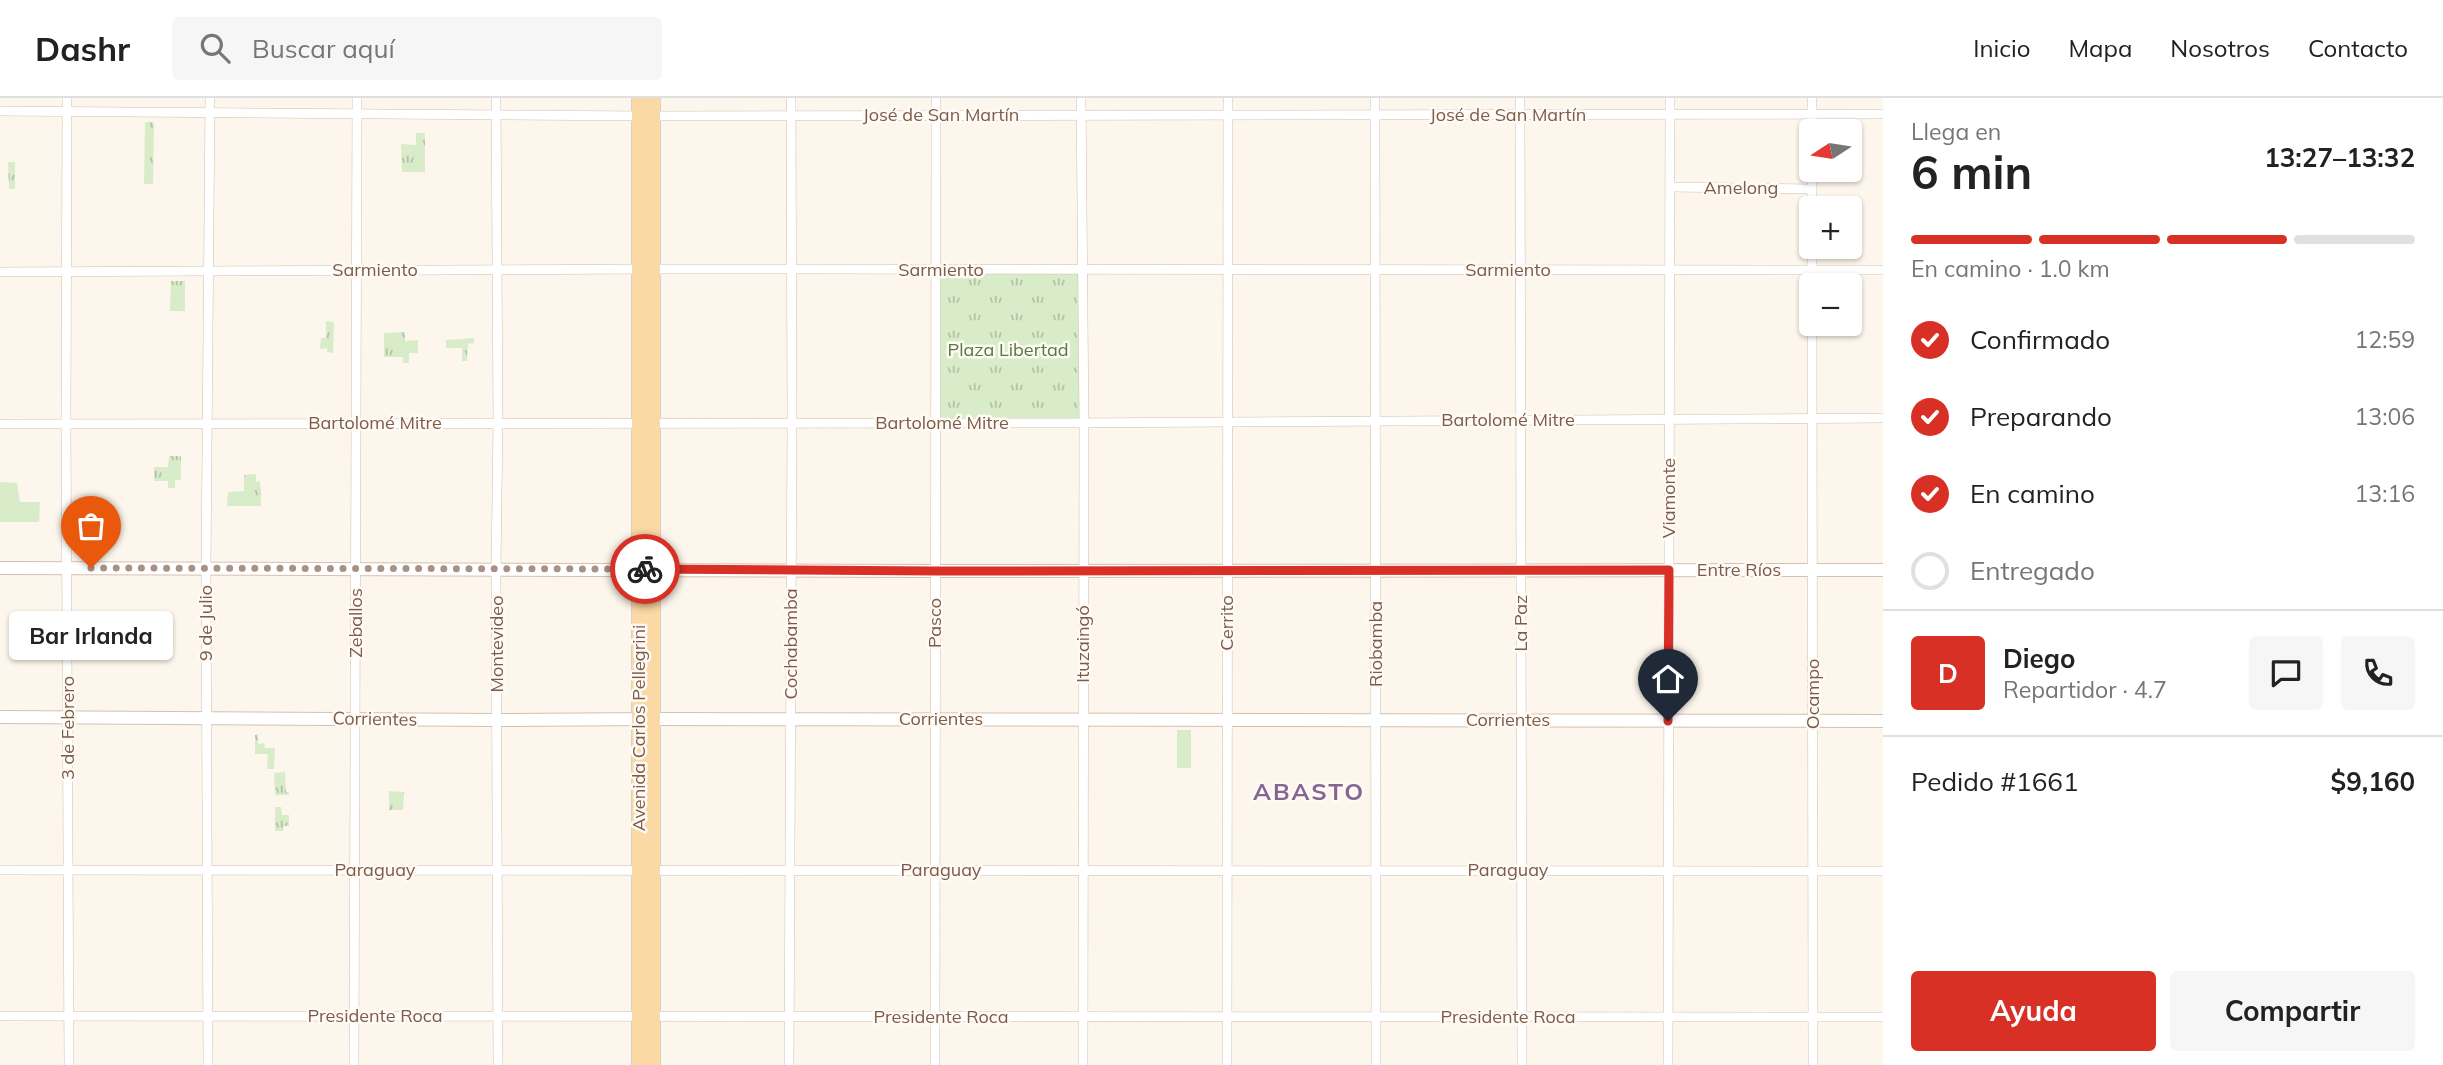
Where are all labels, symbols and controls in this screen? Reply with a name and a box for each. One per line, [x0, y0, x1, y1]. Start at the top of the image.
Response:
search box [172, 17, 662, 80]
text: Dashr [35, 28, 130, 69]
icon: search [196, 29, 234, 67]
text: Buscar aquí [252, 32, 395, 65]
text: Inicio [1973, 33, 2030, 63]
text: Mapa [2068, 33, 2132, 63]
text: Nosotros [2170, 33, 2270, 63]
text: Contacto [2308, 33, 2408, 63]
street label: José de San Martín [863, 103, 1019, 126]
street label: José de San Martín [1430, 103, 1586, 126]
text: Llega en [1911, 117, 2001, 146]
north arrow [1799, 119, 1862, 182]
map controls [1799, 119, 1862, 336]
text: 13:27–13:32 [2264, 141, 2415, 174]
text: 6 min [1911, 143, 2032, 201]
street label: Amelong [1704, 176, 1778, 199]
button: + [1799, 196, 1862, 259]
text: En camino · 1.0 km [1911, 254, 2110, 283]
street label: Sarmiento [332, 258, 418, 281]
street label: Sarmiento [898, 258, 984, 281]
street label: Sarmiento [1465, 258, 1551, 281]
button: − [1799, 273, 1862, 336]
icon: check [1911, 321, 1949, 359]
text: Confirmado [1970, 323, 2110, 356]
text: 12:59 [2355, 325, 2415, 354]
park label: Plaza Libertad [947, 338, 1069, 361]
icon: check [1911, 398, 1949, 436]
text: Preparando [1970, 400, 2112, 433]
text: 13:06 [2355, 402, 2415, 431]
street label: Bartolomé Mitre [1441, 408, 1575, 431]
street label: Bartolomé Mitre [308, 411, 442, 434]
street label: Bartolomé Mitre [875, 411, 1009, 434]
street label: Viamonte [1657, 458, 1680, 538]
icon: check [1911, 475, 1949, 513]
text: En camino [1970, 477, 2095, 510]
text: 13:16 [2355, 479, 2415, 508]
pin [61, 496, 121, 568]
icon: bag [72, 507, 110, 545]
courier [610, 534, 680, 604]
icon: bike [626, 550, 664, 588]
text: Entregado [1970, 554, 2095, 587]
street label: Entre Ríos [1697, 558, 1781, 581]
street label: 9 de Julio [194, 585, 217, 661]
street label: Zeballos [344, 588, 367, 658]
street label: Cochabamba [779, 588, 802, 700]
street label: Cerrito [1215, 595, 1238, 651]
street label: La Paz [1509, 595, 1532, 651]
street label: Montevideo [485, 596, 508, 692]
street label: Pasco [923, 598, 946, 648]
street label: Riobamba [1364, 601, 1387, 687]
street label: Ituzaingó [1071, 605, 1094, 683]
callout: Bar Irlanda [9, 610, 173, 659]
text: Bar Irlanda [29, 621, 153, 650]
street label: Avenida Carlos Pellegrini [627, 625, 650, 831]
button: chat [2249, 636, 2323, 710]
button: phone [2341, 636, 2415, 710]
text: Diego [2003, 642, 2075, 675]
pin [1638, 649, 1698, 721]
text: D [1938, 657, 1958, 690]
street label: Ocampo [1801, 659, 1824, 729]
icon: home [1649, 660, 1687, 698]
text: Repartidor · 4.7 [2003, 675, 2167, 704]
street label: 3 de Febrero [56, 676, 79, 780]
street label: Corrientes [333, 706, 418, 731]
street label: Corrientes [899, 707, 983, 730]
street label: Corrientes [1466, 708, 1550, 731]
text: Pedido #1661 [1911, 765, 2079, 798]
text: $9,160 [2331, 765, 2415, 798]
district label: ABASTO [1253, 776, 1365, 806]
street label: Paraguay [335, 858, 416, 881]
street label: Paraguay [901, 858, 982, 881]
street label: Paraguay [1468, 858, 1549, 881]
button: Ayuda [1911, 971, 2156, 1051]
button: Compartir [2170, 971, 2415, 1051]
street label: Presidente Roca [308, 1004, 442, 1027]
street label: Presidente Roca [874, 1005, 1008, 1028]
street label: Presidente Roca [1441, 1005, 1575, 1028]

